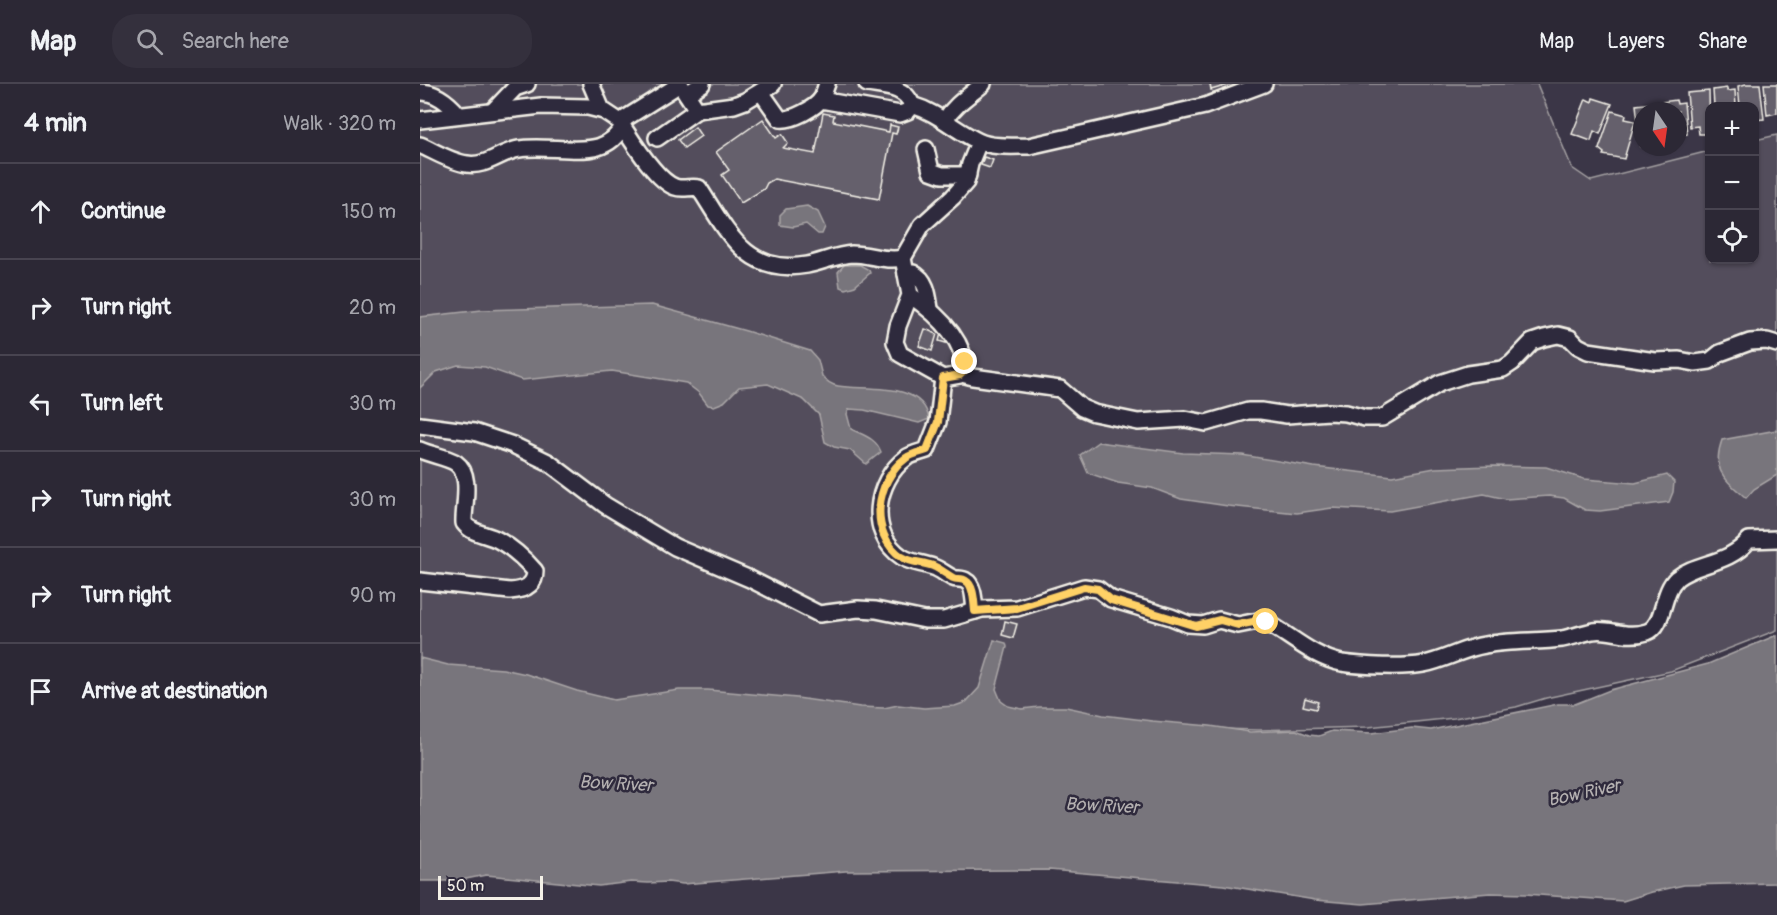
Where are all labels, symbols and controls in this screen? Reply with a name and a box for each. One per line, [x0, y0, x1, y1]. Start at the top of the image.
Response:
search box [112, 14, 532, 68]
text: Map [30, 24, 76, 59]
icon: search [133, 25, 166, 58]
text: Search here [181, 27, 289, 55]
text: Map [1539, 28, 1574, 55]
text: Layers [1607, 28, 1665, 55]
text: Share [1698, 28, 1747, 55]
north arrow [1633, 102, 1687, 156]
map controls [1705, 102, 1759, 264]
button: + [1705, 102, 1759, 156]
text: 4 min [24, 107, 87, 139]
text: Walk · 320 m [283, 111, 396, 136]
button: − [1705, 156, 1759, 210]
icon: ahead [24, 195, 57, 228]
text: Continue [81, 197, 165, 225]
text: 150 m [342, 199, 396, 224]
button: locate [1705, 210, 1759, 264]
icon: right [24, 291, 57, 324]
text: Turn right [81, 293, 171, 321]
text: 20 m [349, 295, 396, 320]
route end [951, 348, 977, 374]
icon: left [24, 387, 57, 420]
text: Turn left [81, 389, 163, 417]
text: 30 m [349, 391, 396, 416]
icon: right [24, 483, 57, 516]
text: Turn right [81, 485, 171, 513]
text: 30 m [349, 487, 396, 512]
icon: right [24, 579, 57, 612]
text: Turn right [81, 581, 171, 609]
text: 90 m [350, 583, 396, 608]
route start [1252, 608, 1278, 634]
icon: arrive [24, 675, 57, 708]
text: Arrive at destination [81, 677, 267, 705]
water label: Bow River [579, 771, 656, 798]
water label: Bow River [1546, 774, 1625, 812]
water label: Bow River [1065, 793, 1142, 820]
scale bar [438, 873, 543, 900]
text: 50 m [447, 876, 484, 896]

